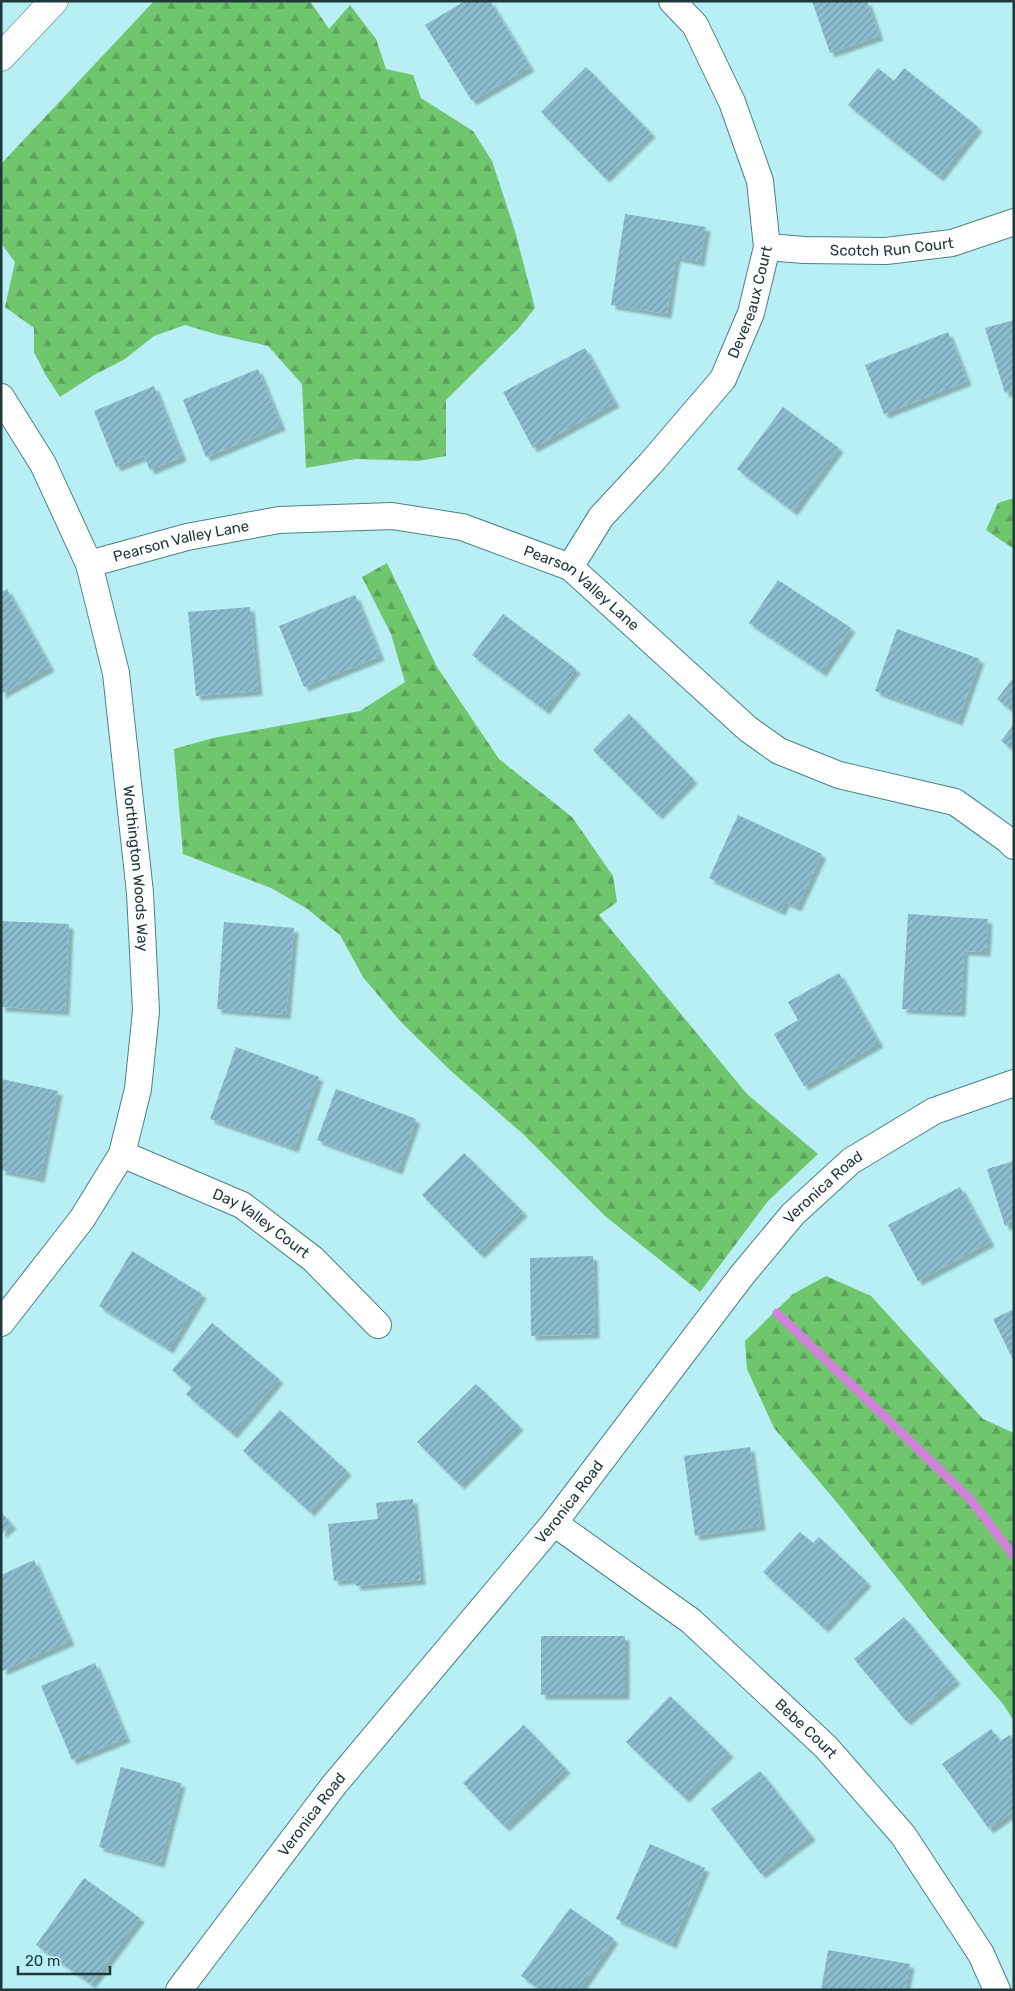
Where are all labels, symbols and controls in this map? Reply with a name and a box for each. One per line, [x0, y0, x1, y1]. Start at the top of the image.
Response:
street label: Scotch Run Court [830, 234, 955, 260]
street label: Devereaux Court [724, 244, 776, 361]
street label: Pearson Valley Lane [111, 517, 250, 566]
street label: Pearson Valley Lane [521, 542, 643, 634]
street label: Worthington Woods Way [119, 784, 152, 952]
street label: Veronica Road [780, 1147, 866, 1227]
street label: Day Valley Court [210, 1185, 313, 1262]
street label: Veronica Road [532, 1457, 607, 1547]
street label: Bebe Court [771, 1695, 841, 1762]
street label: Veronica Road [274, 1769, 349, 1860]
scale bar [18, 1944, 110, 1976]
text: 20 m [25, 1952, 60, 1970]

